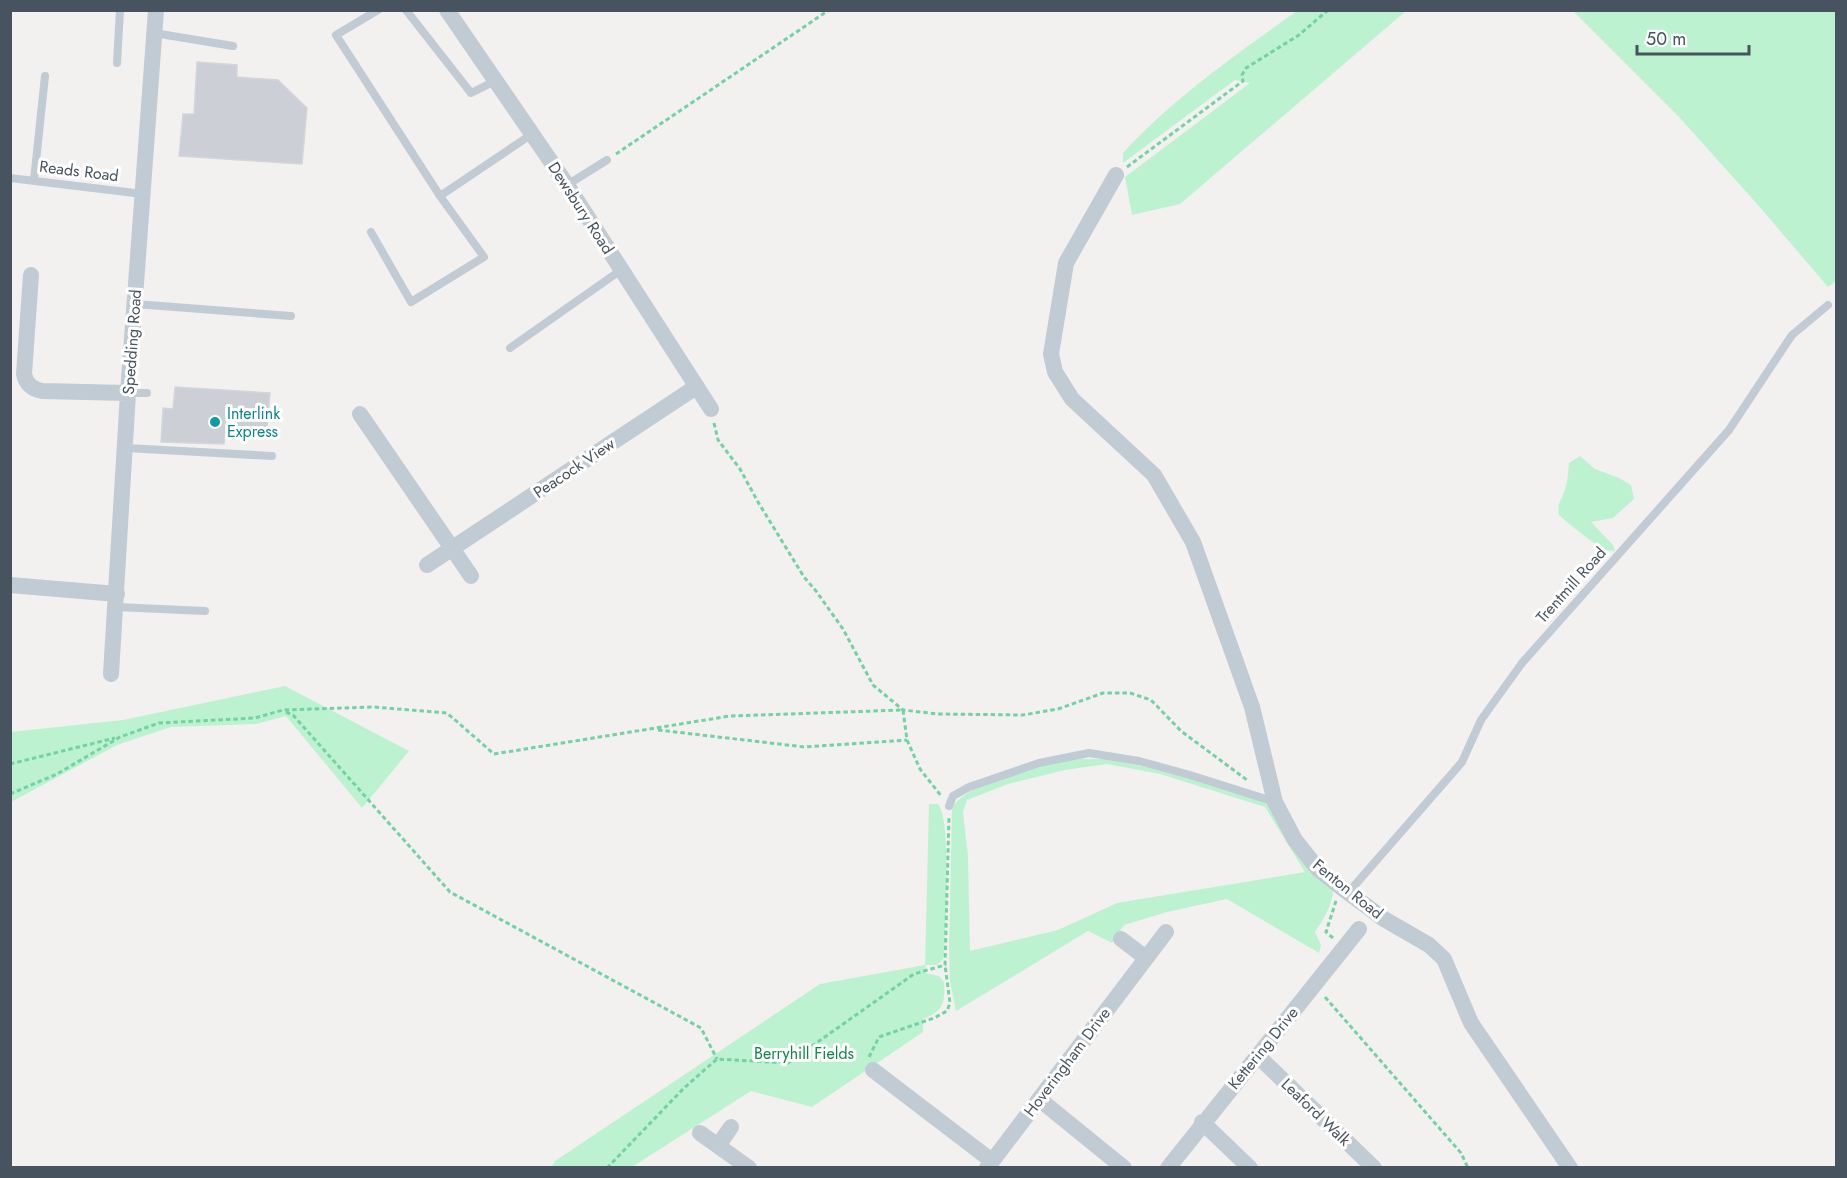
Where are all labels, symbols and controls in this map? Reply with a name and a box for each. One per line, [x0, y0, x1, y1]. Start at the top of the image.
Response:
scale bar [1637, 18, 1750, 56]
text: 50 m [1646, 26, 1686, 52]
street label: Reads Road [38, 155, 120, 187]
street label: Dewsbury Road [542, 157, 620, 259]
street label: Spedding Road [117, 289, 147, 395]
place label: Interlink Express [227, 402, 281, 443]
marker: Interlink Express [208, 415, 222, 429]
street label: Peacock View [529, 432, 619, 504]
street label: Trentmill Road [1531, 542, 1611, 628]
street label: Fenton Road [1308, 853, 1388, 925]
street label: Kettering Drive [1223, 1002, 1303, 1094]
street label: Hoveringham Drive [1018, 1003, 1116, 1121]
park label: Berryhill Fields [754, 1042, 854, 1065]
street label: Leaford Walk [1276, 1073, 1357, 1152]

